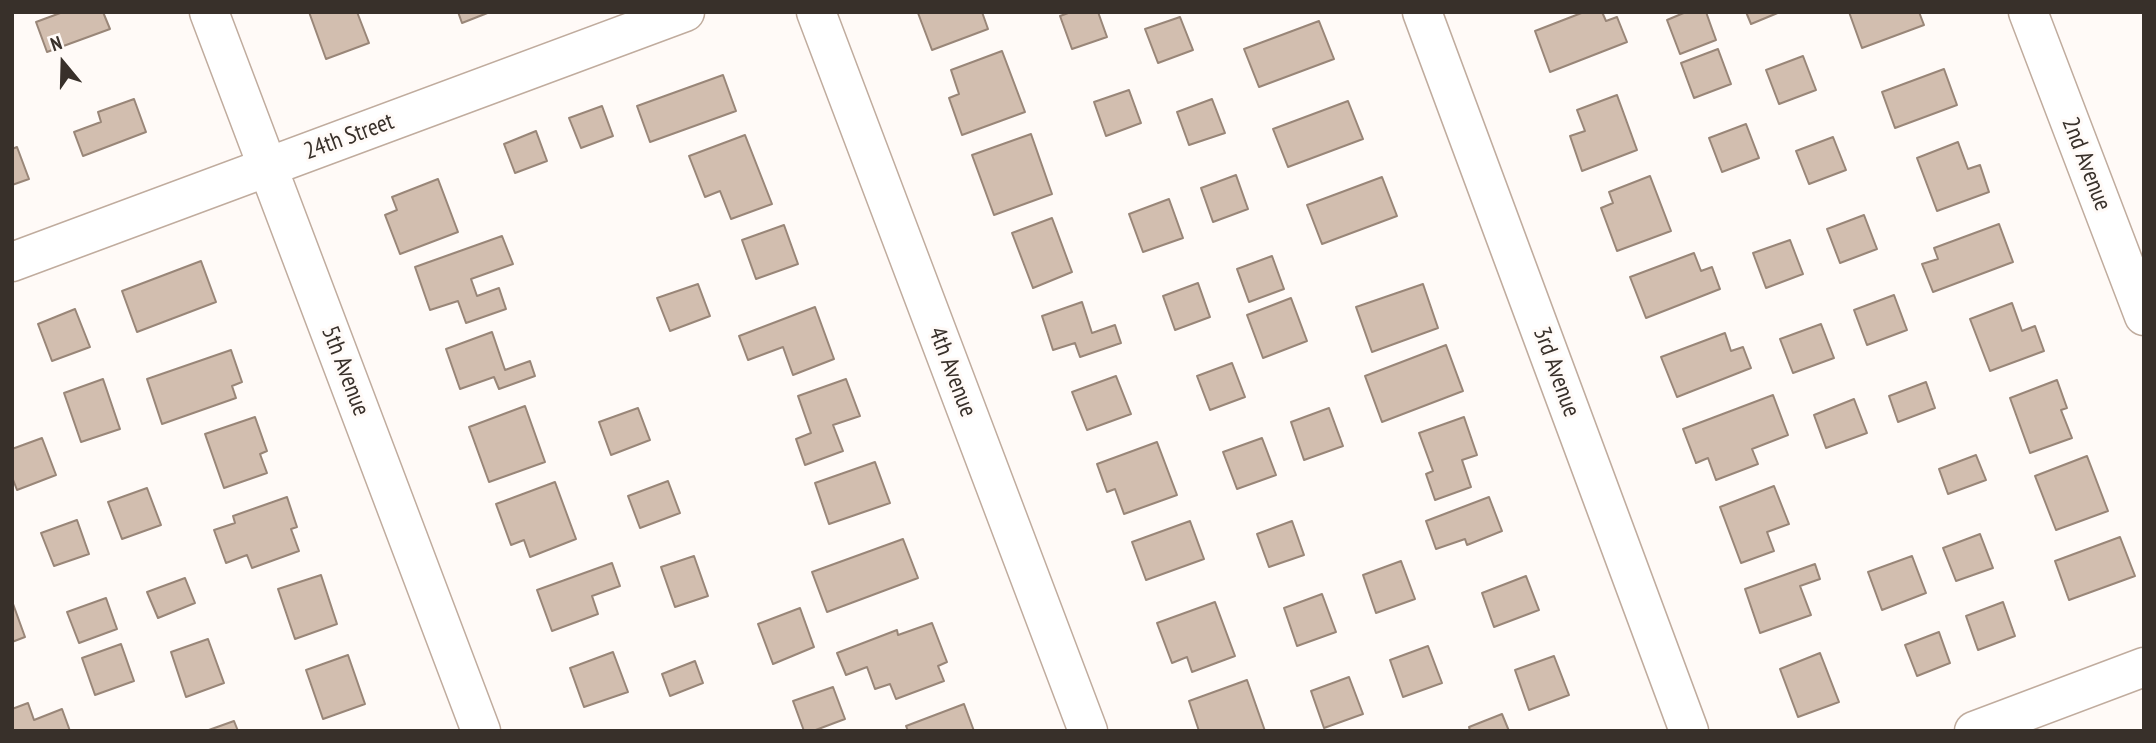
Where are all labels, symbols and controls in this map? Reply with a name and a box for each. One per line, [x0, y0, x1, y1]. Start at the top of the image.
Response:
north arrow [28, 28, 98, 98]
text: N [47, 30, 65, 56]
street label: 24th Street [300, 107, 398, 167]
street label: 2nd Avenue [2055, 113, 2117, 215]
street label: 5th Avenue [315, 322, 375, 420]
street label: 4th Avenue [922, 323, 982, 421]
street label: 3rd Avenue [1526, 323, 1586, 421]

